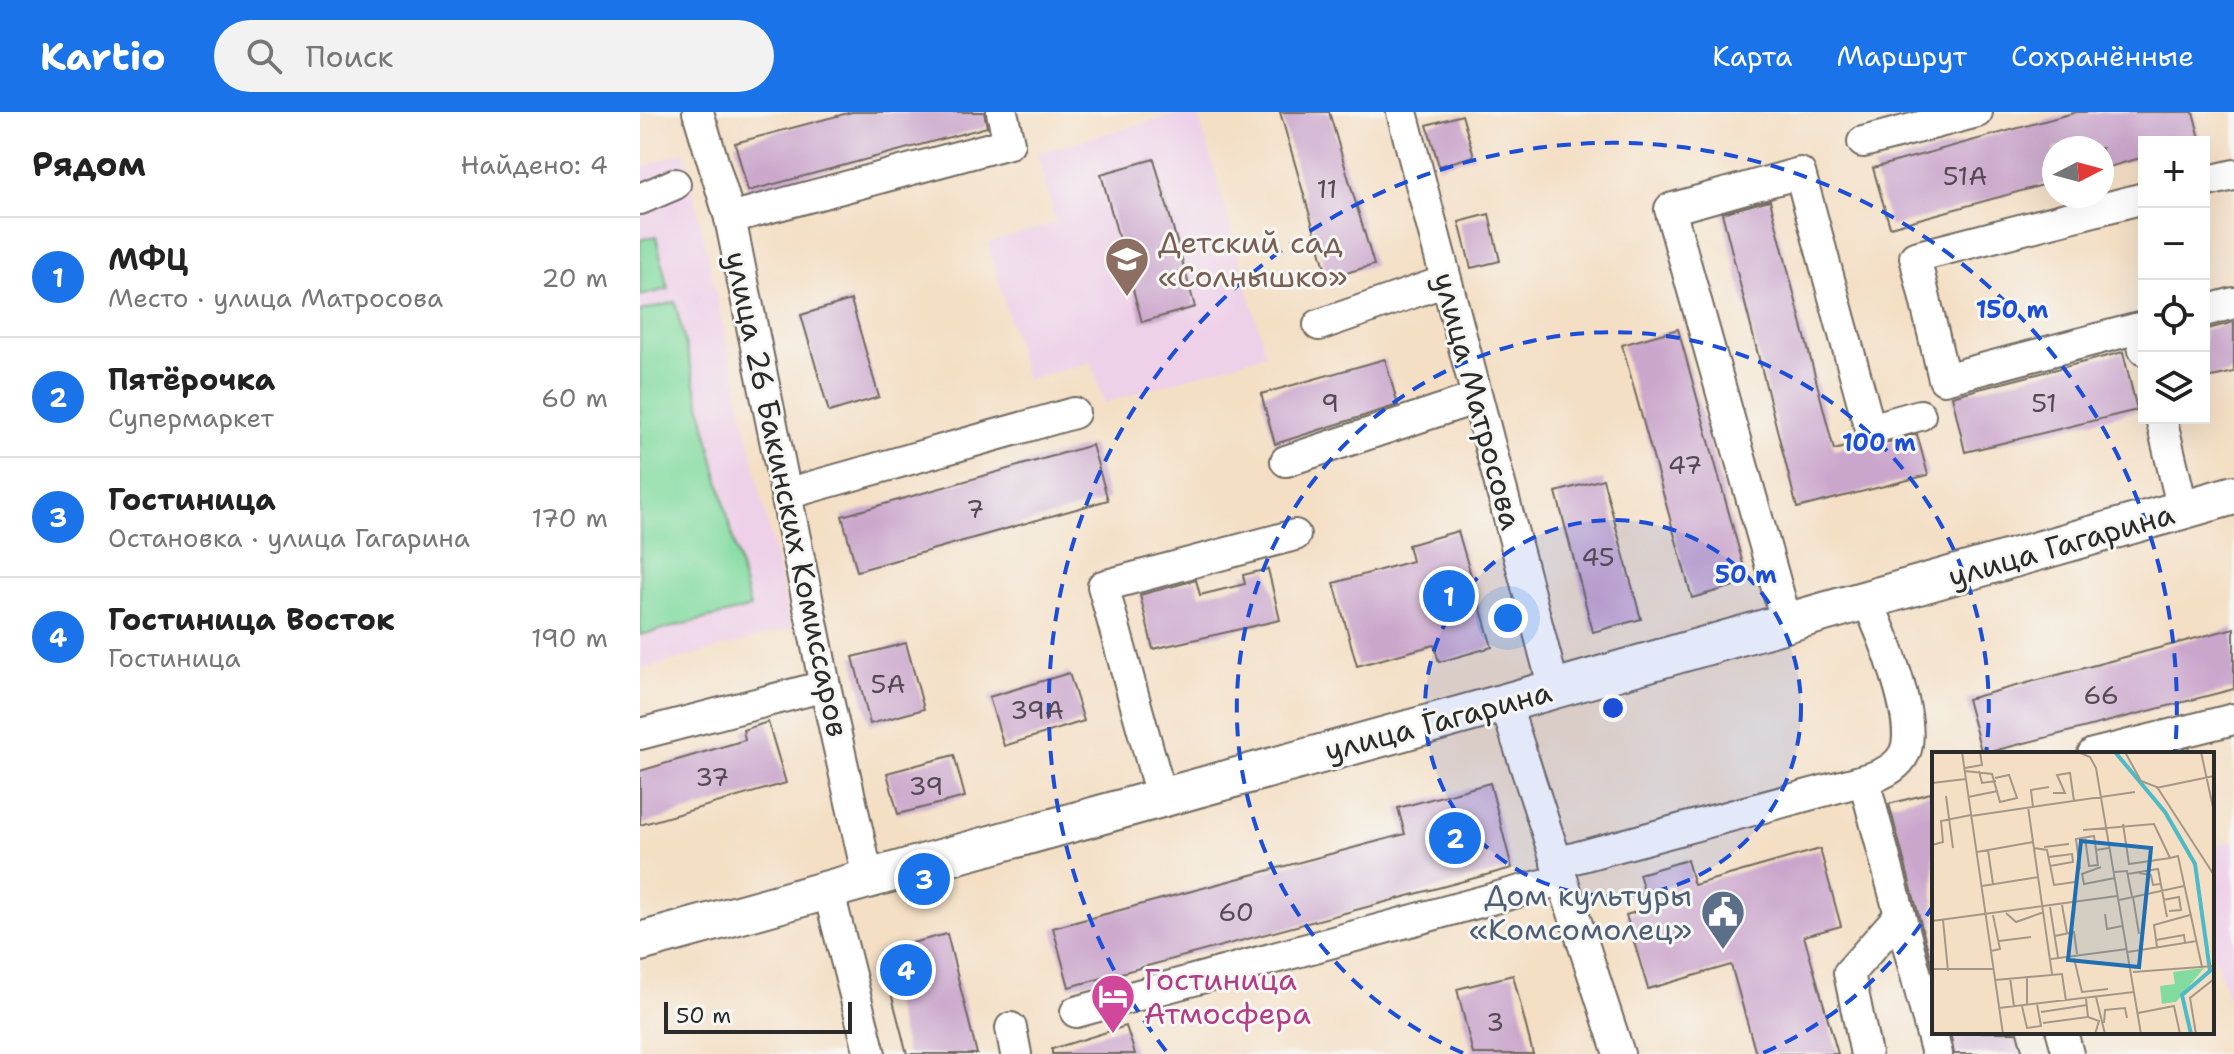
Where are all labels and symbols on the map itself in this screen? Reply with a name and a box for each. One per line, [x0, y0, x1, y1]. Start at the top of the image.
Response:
north arrow [2042, 136, 2114, 208]
house number: 51А [1943, 158, 1987, 193]
house number: 11 [1317, 171, 1337, 206]
place label: Детский сад «Солнышко» [1158, 222, 1347, 297]
school or university icon: Детский сад «Солнышко» [1103, 235, 1151, 298]
street label: улица 26 Бакинских Комиссаров [715, 247, 859, 741]
street label: улица Матросова [1424, 268, 1532, 535]
text: 150 m [1976, 294, 2048, 326]
house number: 9 [1321, 385, 1339, 420]
house number: 51 [2031, 385, 2057, 420]
text: 100 m [1842, 427, 1916, 459]
house number: 47 [1668, 447, 1702, 482]
house number: 7 [966, 491, 984, 526]
street label: улица Гагарина [1943, 493, 2179, 597]
house number: 45 [1581, 539, 1615, 574]
text: 50 m [1715, 559, 1777, 591]
pin: 1 [1423, 566, 1475, 626]
your location [1488, 598, 1528, 638]
house number: 5А [871, 666, 905, 701]
street label: улица Гагарина [1320, 671, 1556, 771]
house number: 66 [2083, 677, 2119, 712]
house number: 39А [1010, 692, 1064, 727]
centre of rings [1599, 694, 1627, 722]
inset map [1932, 752, 2214, 1034]
house number: 37 [695, 759, 729, 794]
house number: 39 [909, 768, 944, 803]
pin: 2 [1429, 808, 1481, 868]
pin: 3 [898, 849, 950, 909]
place label: Дом культуры «Комсомолец» [1469, 875, 1692, 950]
public building icon: Дом культуры «Комсомолец» [1699, 888, 1747, 951]
house number: 60 [1218, 894, 1254, 929]
pin: 4 [880, 940, 932, 1000]
place label: Гостиница Атмосфера [1144, 959, 1311, 1034]
hotel icon: Гостиница Атмосфера [1089, 972, 1137, 1035]
scale bar [664, 998, 852, 1034]
house number: 3 [1486, 1004, 1504, 1039]

